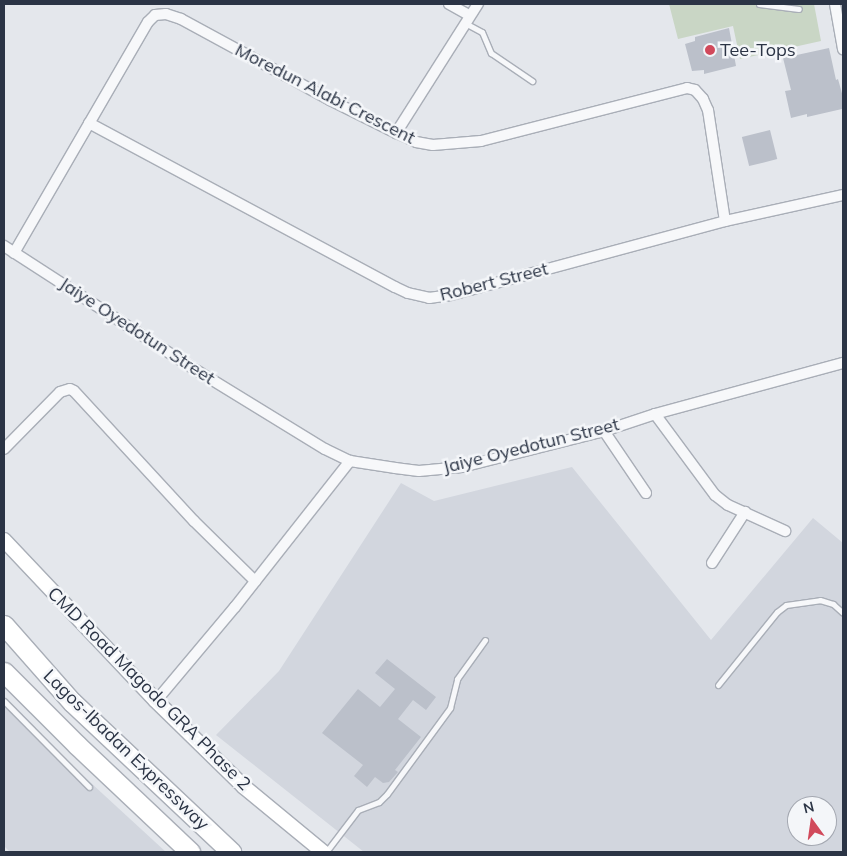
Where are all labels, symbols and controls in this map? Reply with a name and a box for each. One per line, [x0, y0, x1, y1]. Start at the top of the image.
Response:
street label: Moredun Alabi Crescent [231, 39, 419, 149]
place label: Tee-Tops [720, 39, 796, 61]
marker: Tee-Tops [704, 44, 716, 56]
street label: Robert Street [438, 258, 550, 306]
street label: Jaiye Oyedotun Street [55, 273, 219, 389]
street label: Jaiye Oyedotun Street [441, 414, 621, 478]
street label: CMD Road Magodo GRA Phase 2 [43, 583, 255, 795]
street label: Lagos-Ibadan Expressway [39, 665, 213, 835]
north arrow [787, 796, 837, 846]
text: N [801, 797, 816, 817]

